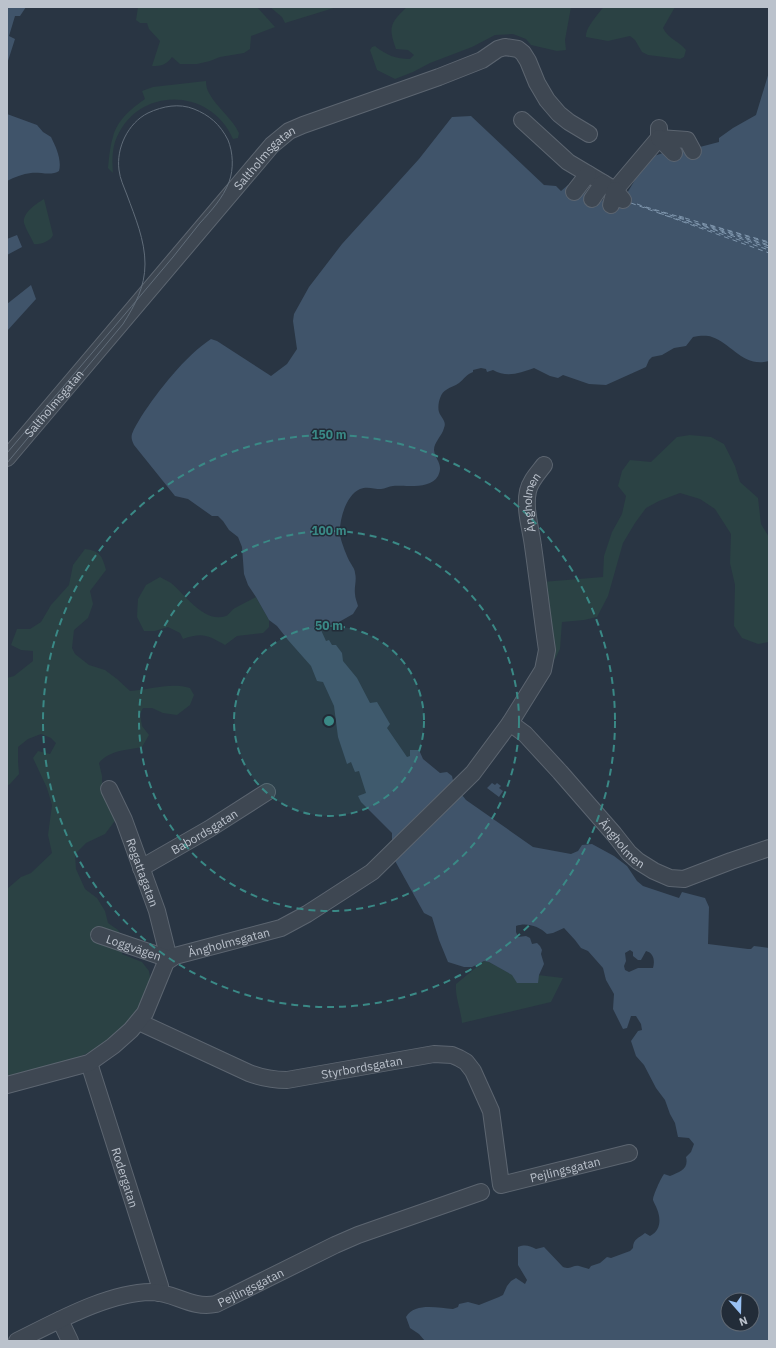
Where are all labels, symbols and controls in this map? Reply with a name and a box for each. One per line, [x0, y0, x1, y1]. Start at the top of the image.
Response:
street label: Saltholmsgatan [230, 122, 297, 193]
street label: Saltholmsgatan [21, 366, 86, 440]
text: 150 m [311, 427, 347, 442]
street label: Ängholmen [519, 469, 543, 534]
text: 100 m [311, 523, 347, 538]
text: 50 m [315, 618, 343, 633]
centre of rings [322, 714, 336, 728]
street label: Babordsgatan [168, 805, 240, 857]
street label: Ängholmen [596, 815, 648, 871]
street label: Regattagatan [124, 836, 162, 909]
street label: Ängholmsgatan [186, 924, 271, 960]
street label: Loggvägen [104, 931, 164, 963]
street label: Styrbordsgatan [320, 1052, 404, 1081]
street label: Rodergatan [109, 1145, 142, 1209]
street label: Pejlingsgatan [528, 1153, 602, 1185]
street label: Pejlingsgatan [215, 1264, 286, 1310]
north arrow [720, 1292, 760, 1332]
text: N [737, 1313, 750, 1329]

